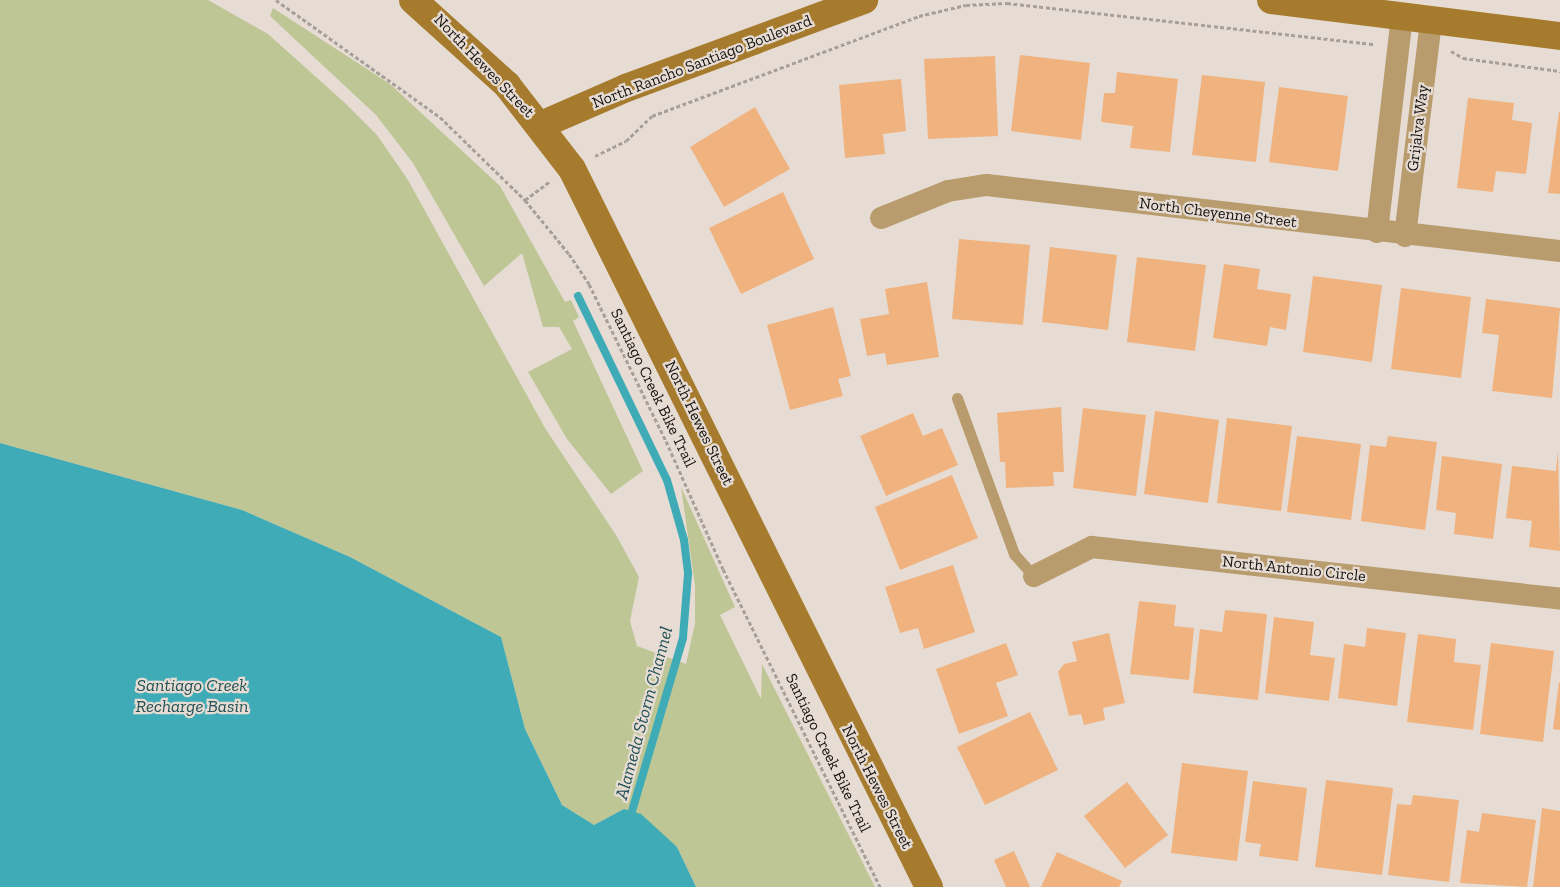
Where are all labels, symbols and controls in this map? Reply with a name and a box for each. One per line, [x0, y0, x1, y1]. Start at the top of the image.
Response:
street label: North Hewes Street [430, 10, 538, 122]
street label: North Rancho Santiago Boulevard [589, 11, 815, 113]
street label: Grijalva Way [1403, 83, 1433, 173]
street label: North Cheyenne Street [1138, 194, 1298, 232]
street label: Santiago Creek Bike Trail [606, 305, 700, 471]
street label: North Hewes Street [660, 357, 738, 489]
street label: North Antonio Circle [1221, 552, 1367, 586]
water label: Alameda Storm Channel [611, 624, 677, 802]
street label: Santiago Creek Bike Trail [781, 670, 875, 836]
water label: Santiago Creek Recharge Basin [136, 675, 248, 718]
street label: North Hewes Street [837, 722, 917, 852]

